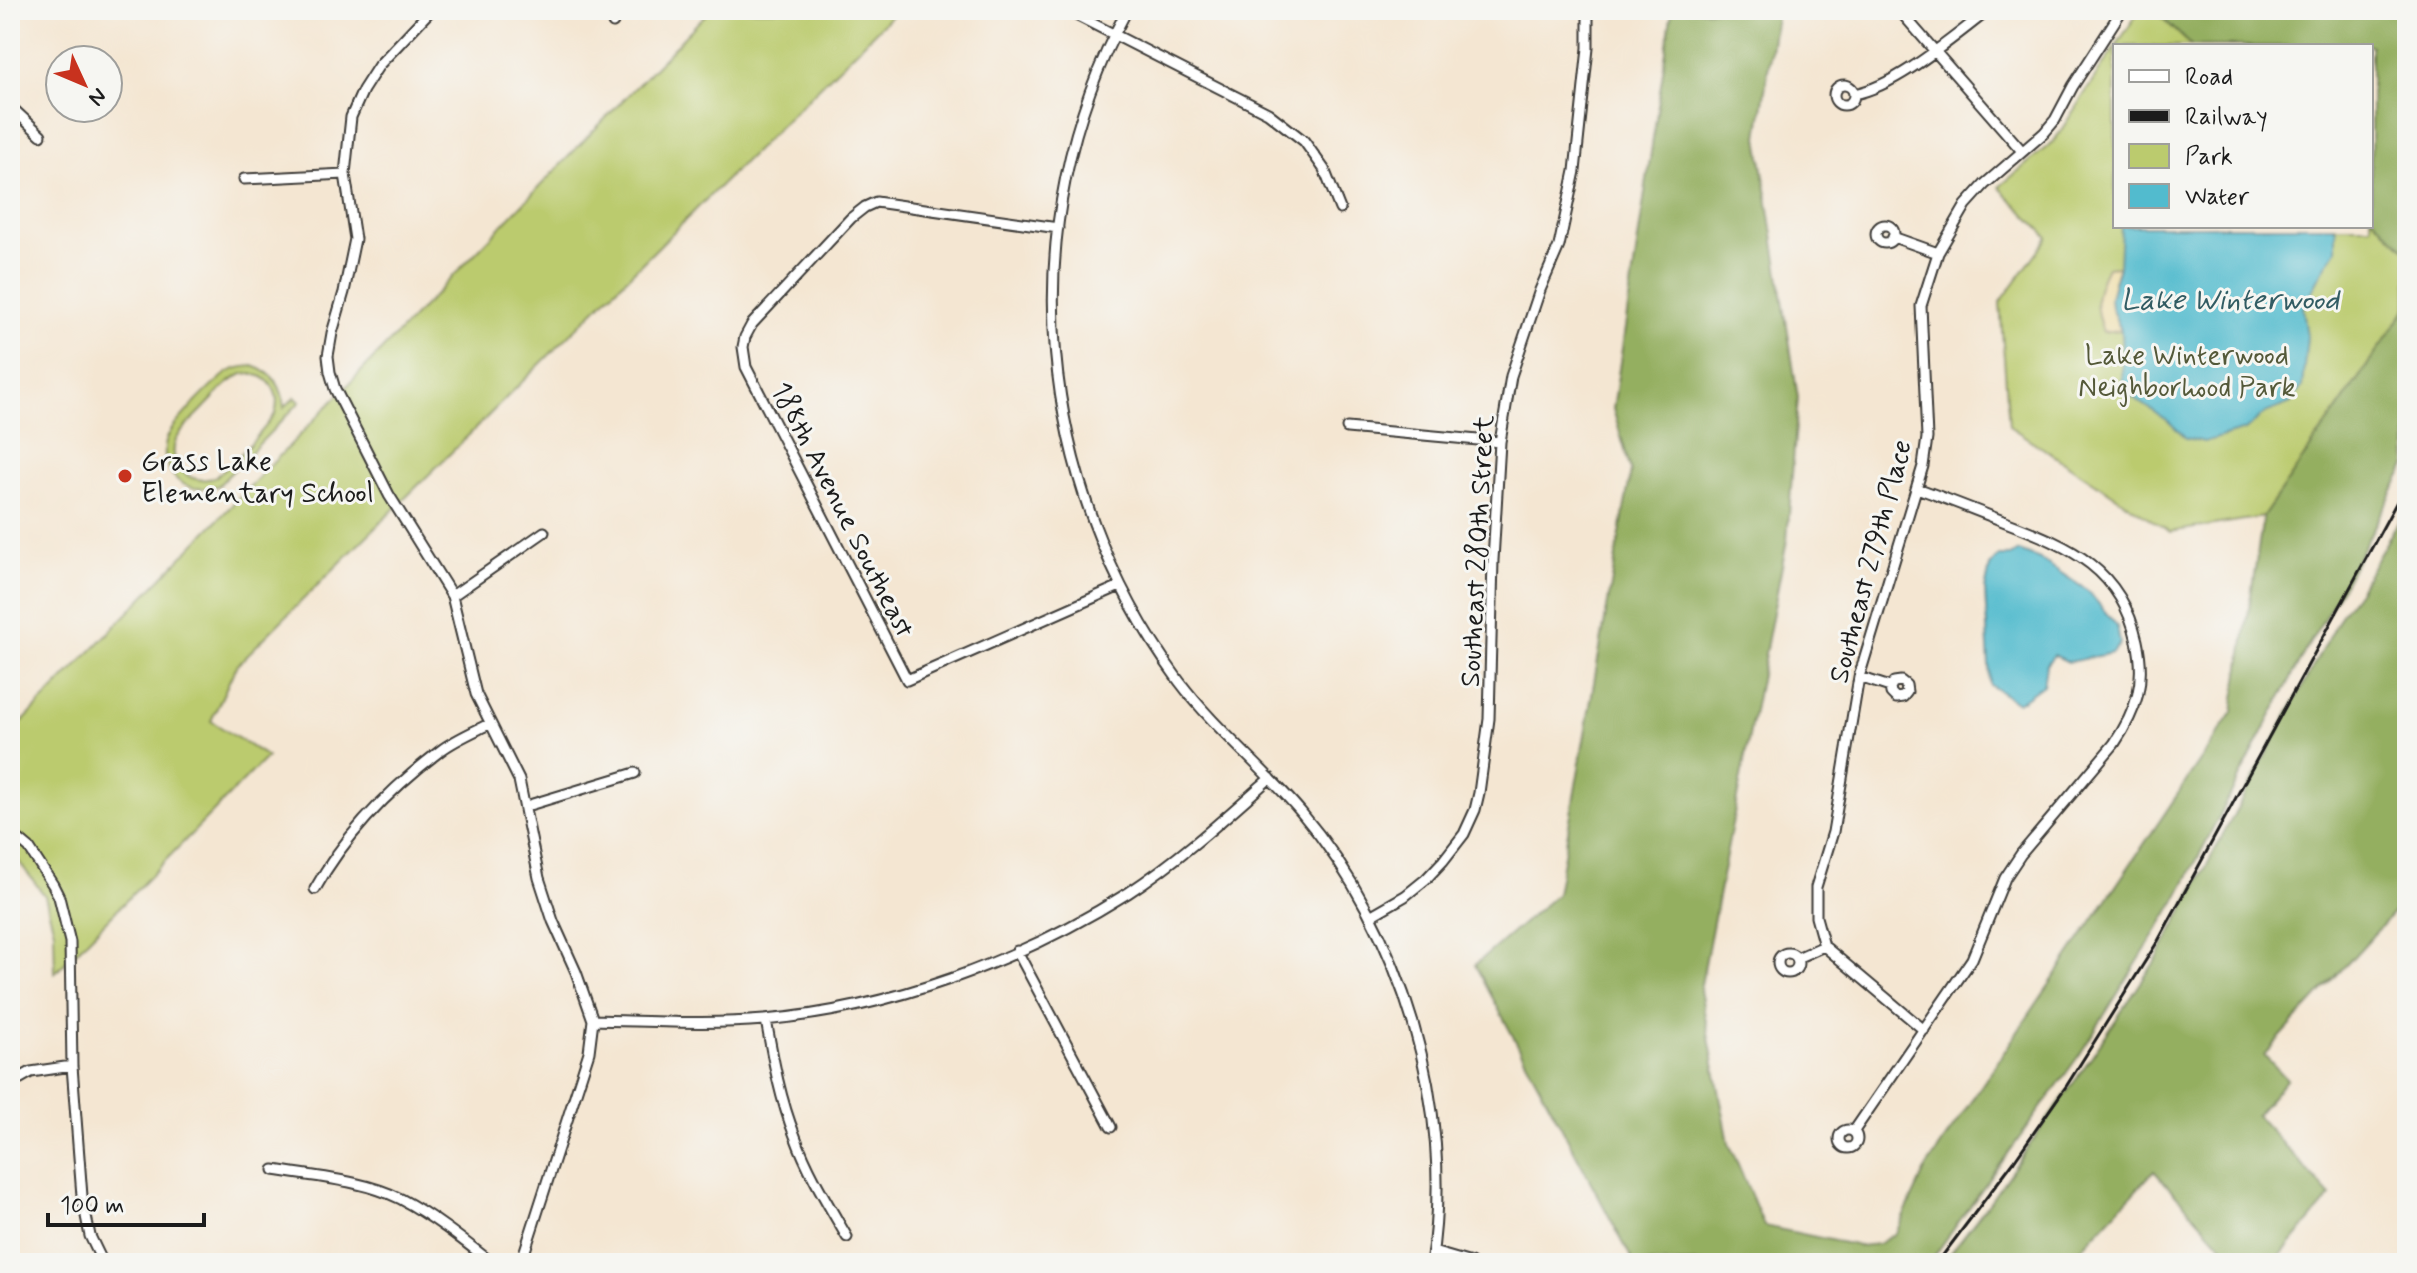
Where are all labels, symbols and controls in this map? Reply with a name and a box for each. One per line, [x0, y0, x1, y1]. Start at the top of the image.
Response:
north arrow [44, 44, 124, 124]
legend [2113, 44, 2373, 228]
text: Road [2185, 62, 2233, 93]
text: N [82, 82, 112, 112]
text: Railway [2185, 102, 2268, 133]
text: Park [2185, 142, 2233, 173]
text: Water [2185, 182, 2250, 213]
water label: Lake Winterwood [2121, 281, 2341, 320]
park label: Lake Winterwood Neighborhood Park [2078, 338, 2296, 407]
street label: 188th Avenue Southeast [761, 376, 923, 645]
street label: Southeast 280th Street [1453, 414, 1504, 688]
street label: Southeast 279th Place [1821, 436, 1922, 687]
place label: Grass Lake Elementary School [141, 444, 374, 513]
marker: Grass Lake Elementary School [116, 467, 134, 485]
scale bar [48, 1177, 204, 1227]
text: 100 m [60, 1191, 124, 1222]

